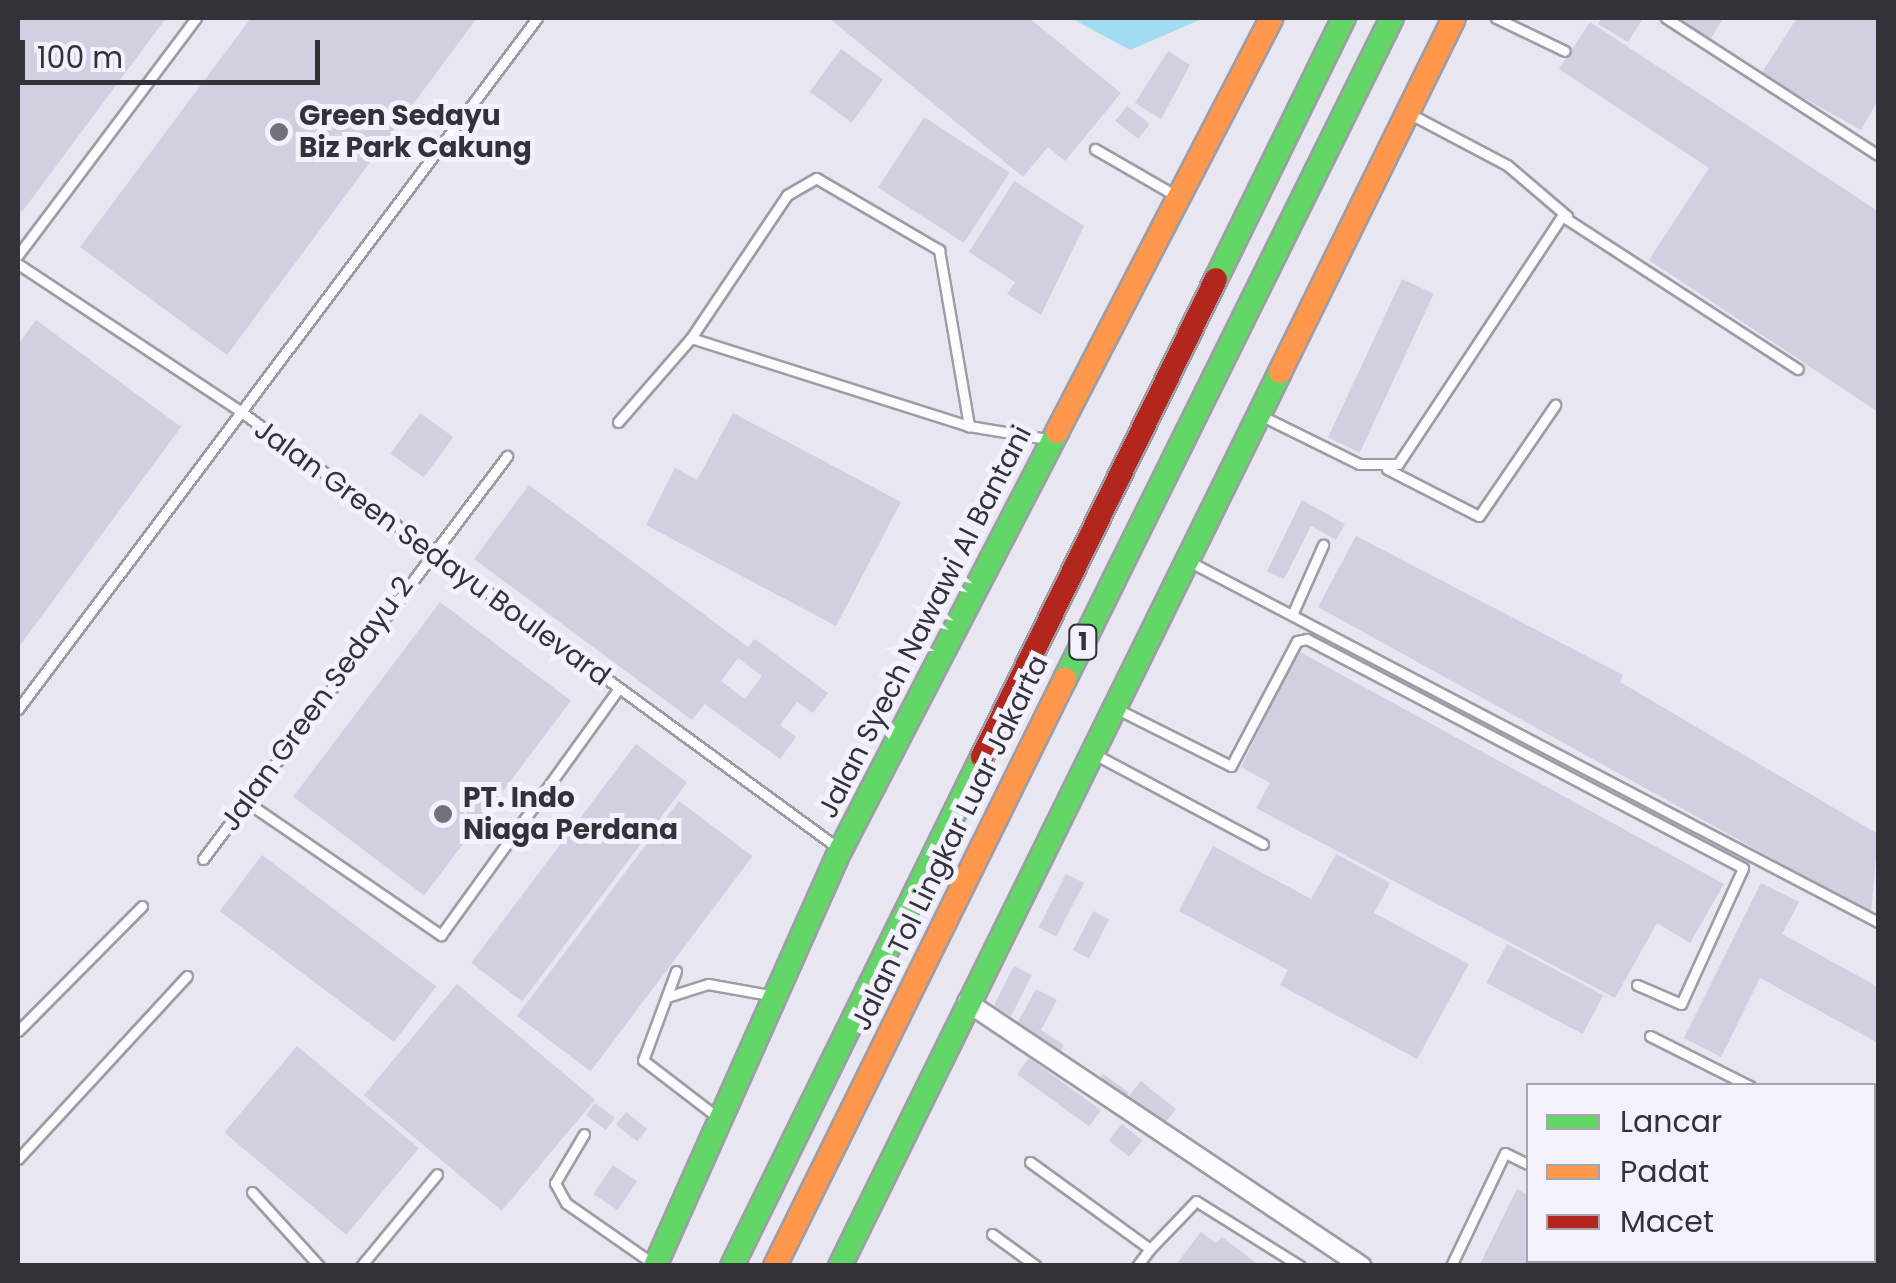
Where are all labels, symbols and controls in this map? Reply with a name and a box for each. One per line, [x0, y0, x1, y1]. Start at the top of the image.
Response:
scale bar [25, 20, 325, 82]
text: 100 m [37, 36, 123, 79]
place label: Green Sedayu Biz Park Cakung [299, 99, 532, 165]
marker: Green Sedayu Biz Park Cakung [268, 121, 290, 143]
street label: Jalan Green Sedayu Boulevard [248, 413, 616, 693]
street label: Jalan Syech Nawawi Al Bantani [811, 420, 1039, 824]
street label: Jalan Green Sedayu 2 [213, 570, 421, 838]
road number: 1 [1068, 622, 1098, 662]
street label: Jalan Tol Lingkar Luar Jakarta [844, 650, 1056, 1036]
place label: PT. Indo Niaga Perdana [463, 781, 678, 847]
marker: PT. Indo Niaga Perdana [432, 803, 454, 825]
legend [1526, 1083, 1876, 1263]
text: Lancar [1620, 1100, 1722, 1143]
text: Padat [1620, 1150, 1709, 1193]
text: Macet [1620, 1200, 1714, 1243]

